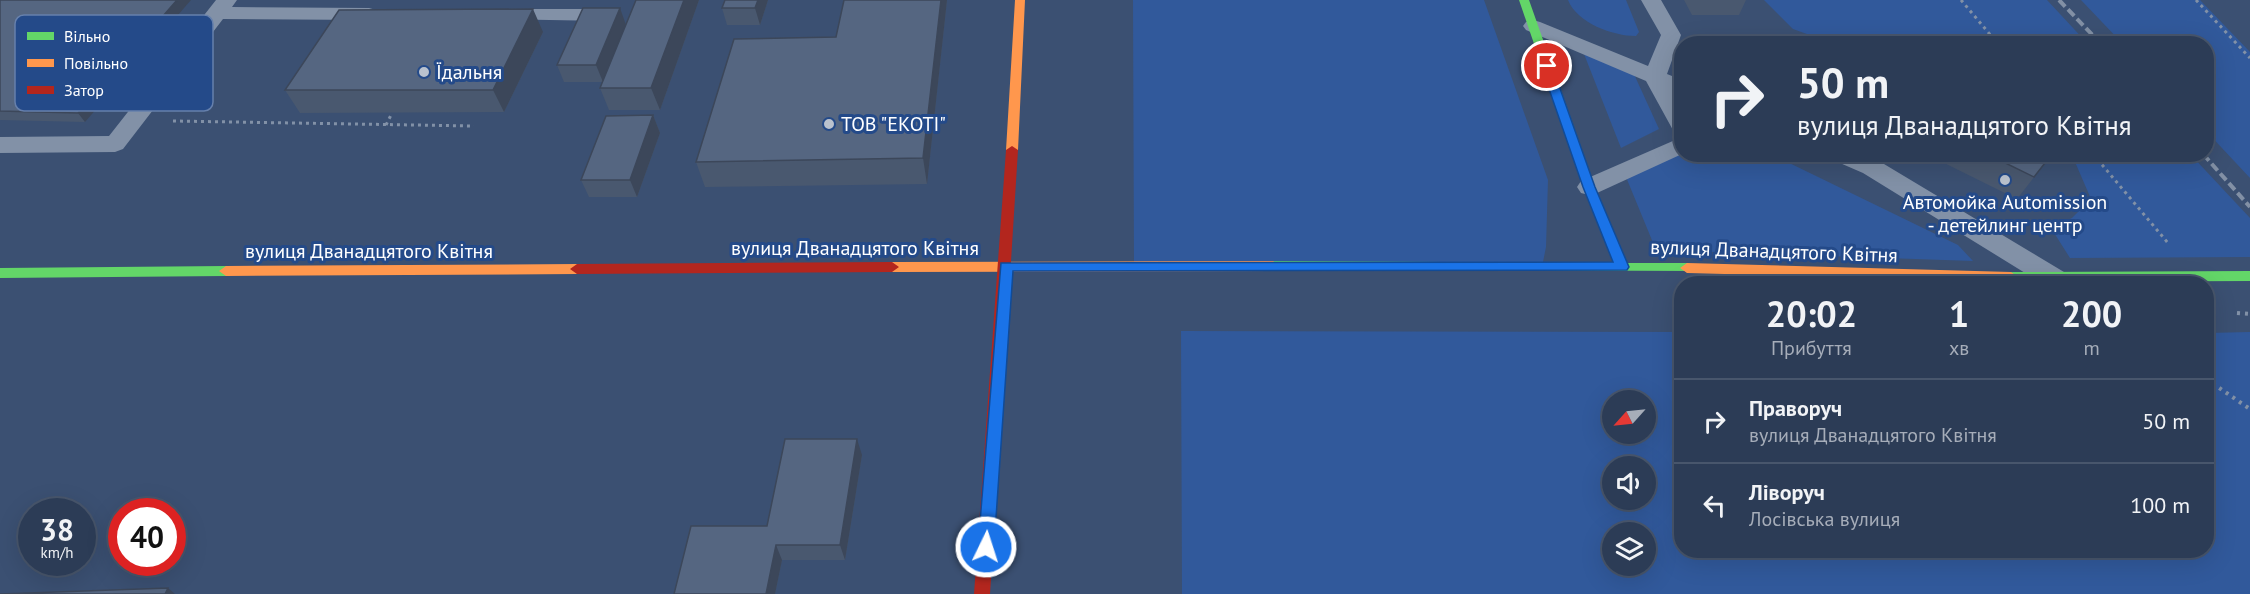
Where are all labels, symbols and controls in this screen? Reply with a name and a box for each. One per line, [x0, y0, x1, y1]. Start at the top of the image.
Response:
legend [15, 15, 213, 111]
text: Вільно [64, 26, 110, 46]
pin [1521, 40, 1572, 91]
icon: arrive [1530, 49, 1563, 82]
text: Повільно [64, 53, 128, 73]
text: 50 m [1797, 55, 1889, 110]
place label: Їдальня [436, 59, 502, 85]
icon: right [1698, 60, 1776, 138]
marker: Їдальня [417, 65, 431, 79]
text: Затор [64, 80, 104, 100]
text: вулиця Дванадцятого Квітня [1797, 108, 2132, 142]
place label: ТОВ "ЕКОТI" [841, 111, 946, 137]
marker: ТОВ "ЕКОТI" [822, 117, 836, 131]
marker: Автомойка Automission - детейлинг центр [1998, 173, 2012, 187]
place label: Автомойка Automission - детейлинг центр [1903, 189, 2107, 238]
street label: вулиця Дванадцятого Квітня [1650, 234, 1898, 268]
street label: вулиця Дванадцятого Квітня [731, 235, 979, 261]
street label: вулиця Дванадцятого Квітня [245, 238, 493, 264]
text: 20:02 [1766, 290, 1857, 337]
text: 1 [1949, 290, 1969, 337]
text: 200 [2061, 290, 2122, 337]
text: Прибуття [1771, 335, 1852, 361]
text: хв [1949, 335, 1969, 361]
text: m [2083, 335, 2100, 361]
north arrow [1602, 390, 1656, 444]
map controls [1602, 390, 1656, 576]
text: Праворуч [1749, 394, 1842, 422]
icon: right [1698, 405, 1731, 438]
text: 50 m [2142, 407, 2190, 435]
text: вулиця Дванадцятого Квітня [1749, 422, 1997, 448]
button: sound [1602, 456, 1656, 510]
text: Ліворуч [1749, 478, 1825, 506]
icon: left [1698, 489, 1731, 522]
text: 100 m [2130, 491, 2190, 519]
speed limit sign: 40 [108, 498, 186, 576]
text: Лосівська вулиця [1749, 506, 1900, 532]
text: 38 [40, 510, 74, 549]
position arrow [954, 515, 1018, 579]
button: layers [1602, 522, 1656, 576]
text: km/h [41, 543, 73, 562]

